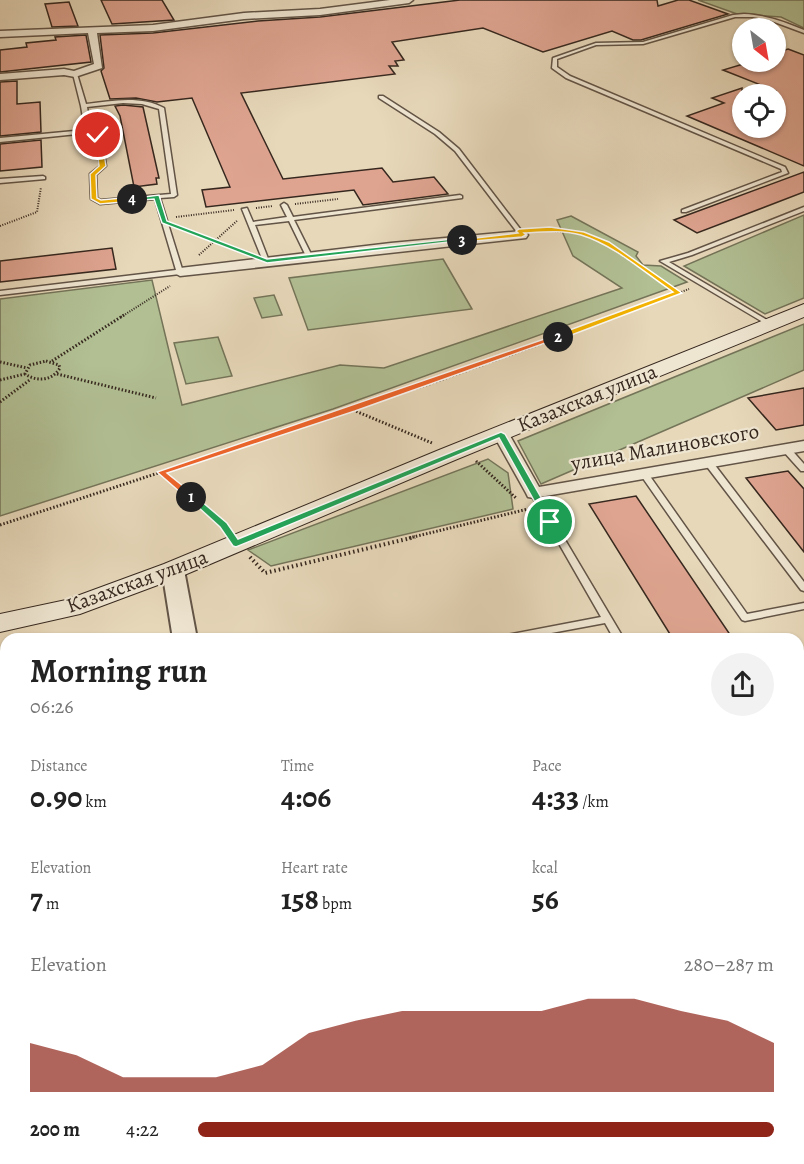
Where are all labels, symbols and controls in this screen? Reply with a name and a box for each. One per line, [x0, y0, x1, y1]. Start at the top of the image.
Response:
north arrow [732, 18, 786, 72]
map controls [732, 18, 786, 138]
button: locate [732, 84, 786, 138]
pin [72, 109, 123, 160]
icon: check [81, 118, 114, 151]
pin: 4 [117, 184, 147, 214]
text: 4 [128, 188, 136, 210]
pin: 3 [447, 225, 477, 255]
text: 3 [459, 229, 465, 251]
pin: 2 [543, 322, 573, 352]
text: 2 [554, 326, 562, 348]
street label: Казахская улица [513, 357, 661, 439]
street label: улица Малиновского [568, 417, 761, 477]
pin: 1 [176, 482, 206, 512]
text: 1 [188, 486, 194, 508]
pin [524, 496, 575, 547]
icon: arrive [533, 505, 566, 538]
street label: Казахская улица [62, 542, 212, 620]
text: Morning run [30, 648, 207, 693]
button: share [711, 653, 774, 716]
text: 06:26 [30, 693, 73, 720]
text: Distance [30, 755, 87, 777]
text: Time [281, 755, 314, 777]
text: Pace [532, 755, 562, 777]
text: 0.90 [30, 777, 82, 817]
text: 4:06 [281, 777, 331, 817]
text: 4:33 [532, 777, 579, 817]
text: km [82, 791, 107, 813]
text: /km [579, 791, 609, 813]
text: Elevation [30, 857, 91, 879]
text: Heart rate [281, 857, 348, 879]
text: kcal [532, 857, 558, 879]
text: 7 [30, 879, 43, 919]
text: 158 [281, 879, 319, 919]
text: 56 [532, 879, 559, 919]
text: m [43, 893, 59, 915]
text: bpm [319, 893, 352, 915]
text: Elevation [30, 951, 107, 978]
text: 280–287 m [684, 951, 774, 978]
text: 200 m [30, 1116, 80, 1143]
text: 4:22 [126, 1116, 159, 1143]

